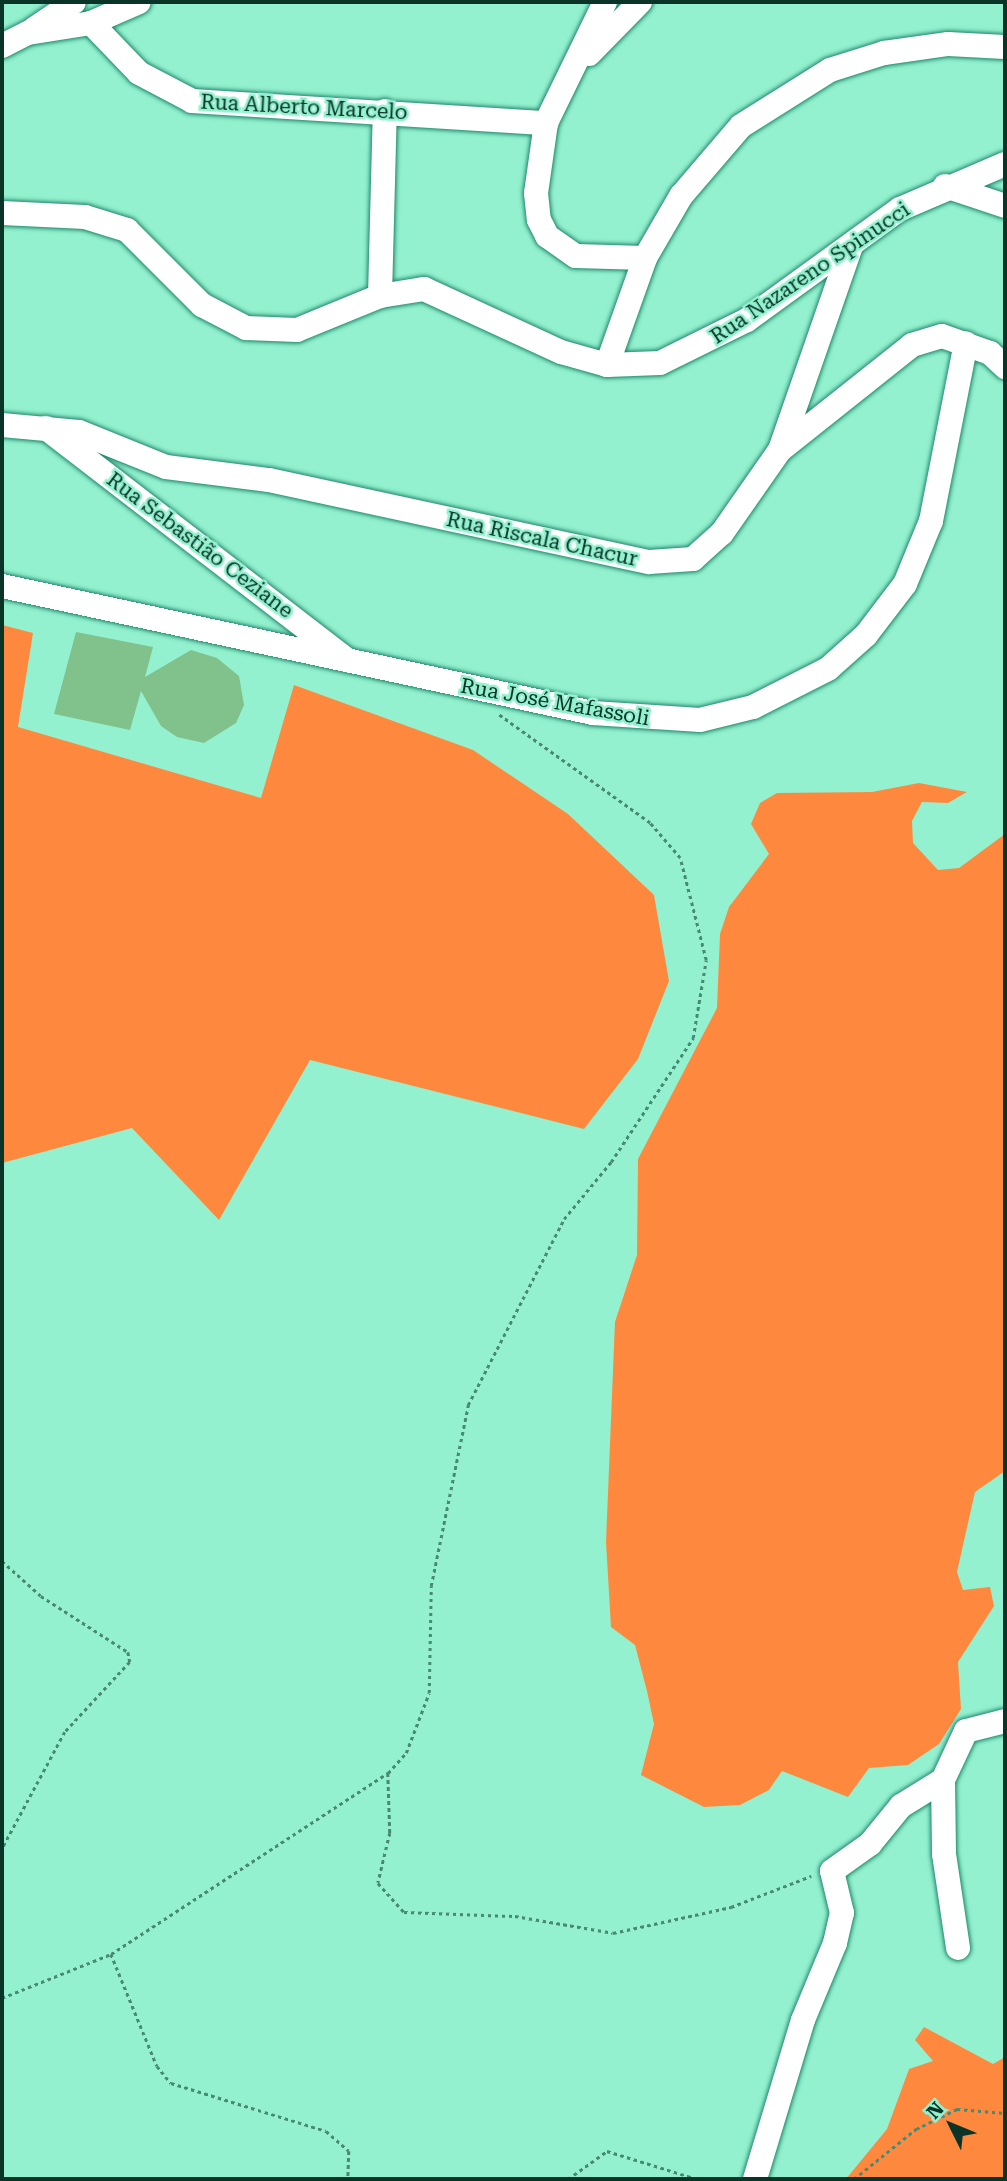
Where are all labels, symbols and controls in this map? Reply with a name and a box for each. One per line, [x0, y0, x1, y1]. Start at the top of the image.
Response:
street label: Rua Alberto Marcelo [200, 89, 408, 125]
street label: Rua Nazareno Spinucci [706, 197, 914, 349]
street label: Rua Sebastião Ceziane [102, 467, 298, 623]
street label: Rua Riscala Chacur [444, 506, 640, 572]
street label: Rua José Mafassoli [459, 673, 651, 731]
north arrow [916, 2090, 986, 2160]
text: N [922, 2097, 949, 2124]

